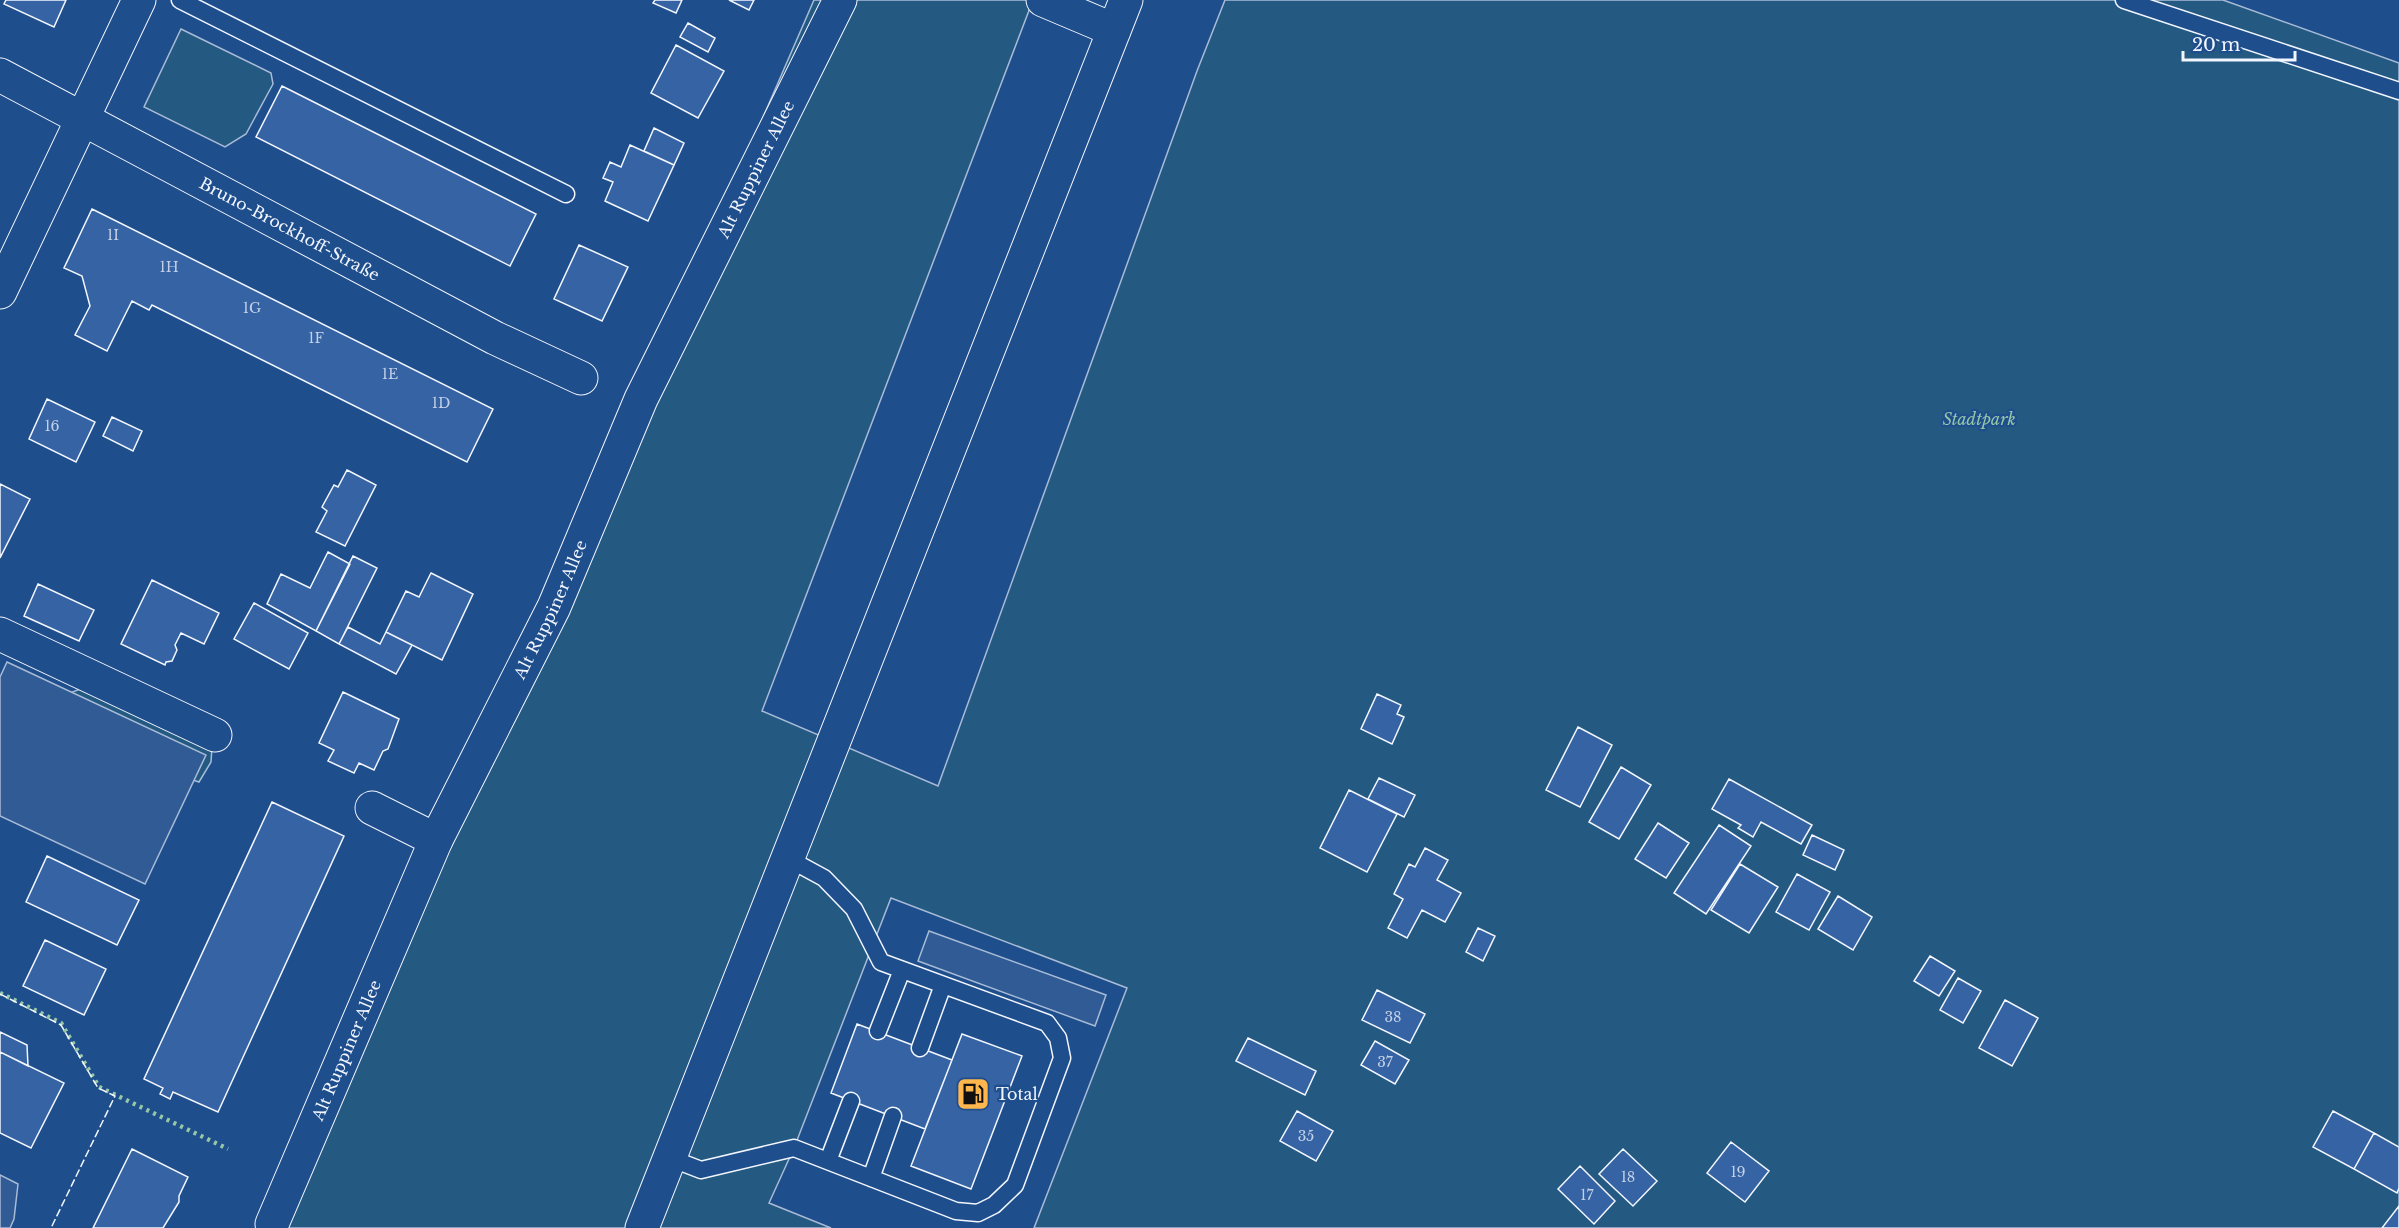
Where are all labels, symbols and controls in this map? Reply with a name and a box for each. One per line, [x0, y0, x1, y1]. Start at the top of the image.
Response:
scale bar [2183, 24, 2296, 62]
text: 20 m [2192, 34, 2240, 56]
street label: Alt Ruppiner Allee [712, 97, 798, 242]
street label: Bruno-Brockhoff-Straße [196, 173, 383, 285]
house number: 1I [107, 226, 119, 244]
house number: 1H [159, 258, 179, 276]
house number: 1G [243, 299, 261, 317]
house number: 1F [308, 329, 324, 347]
house number: 1E [382, 365, 398, 383]
house number: 1D [432, 394, 450, 412]
park label: Stadtpark [1942, 409, 2016, 429]
house number: 16 [44, 417, 60, 435]
street label: Alt Ruppiner Allee [509, 537, 591, 683]
street label: Alt Ruppiner Allee [307, 977, 385, 1125]
house number: 38 [1384, 1008, 1402, 1026]
house number: 37 [1377, 1053, 1394, 1071]
fuel station icon: Total [955, 1076, 991, 1112]
place label: Total [996, 1084, 1038, 1104]
house number: 35 [1298, 1127, 1314, 1145]
house number: 19 [1730, 1163, 1746, 1181]
house number: 18 [1621, 1168, 1635, 1186]
house number: 17 [1580, 1186, 1595, 1204]

